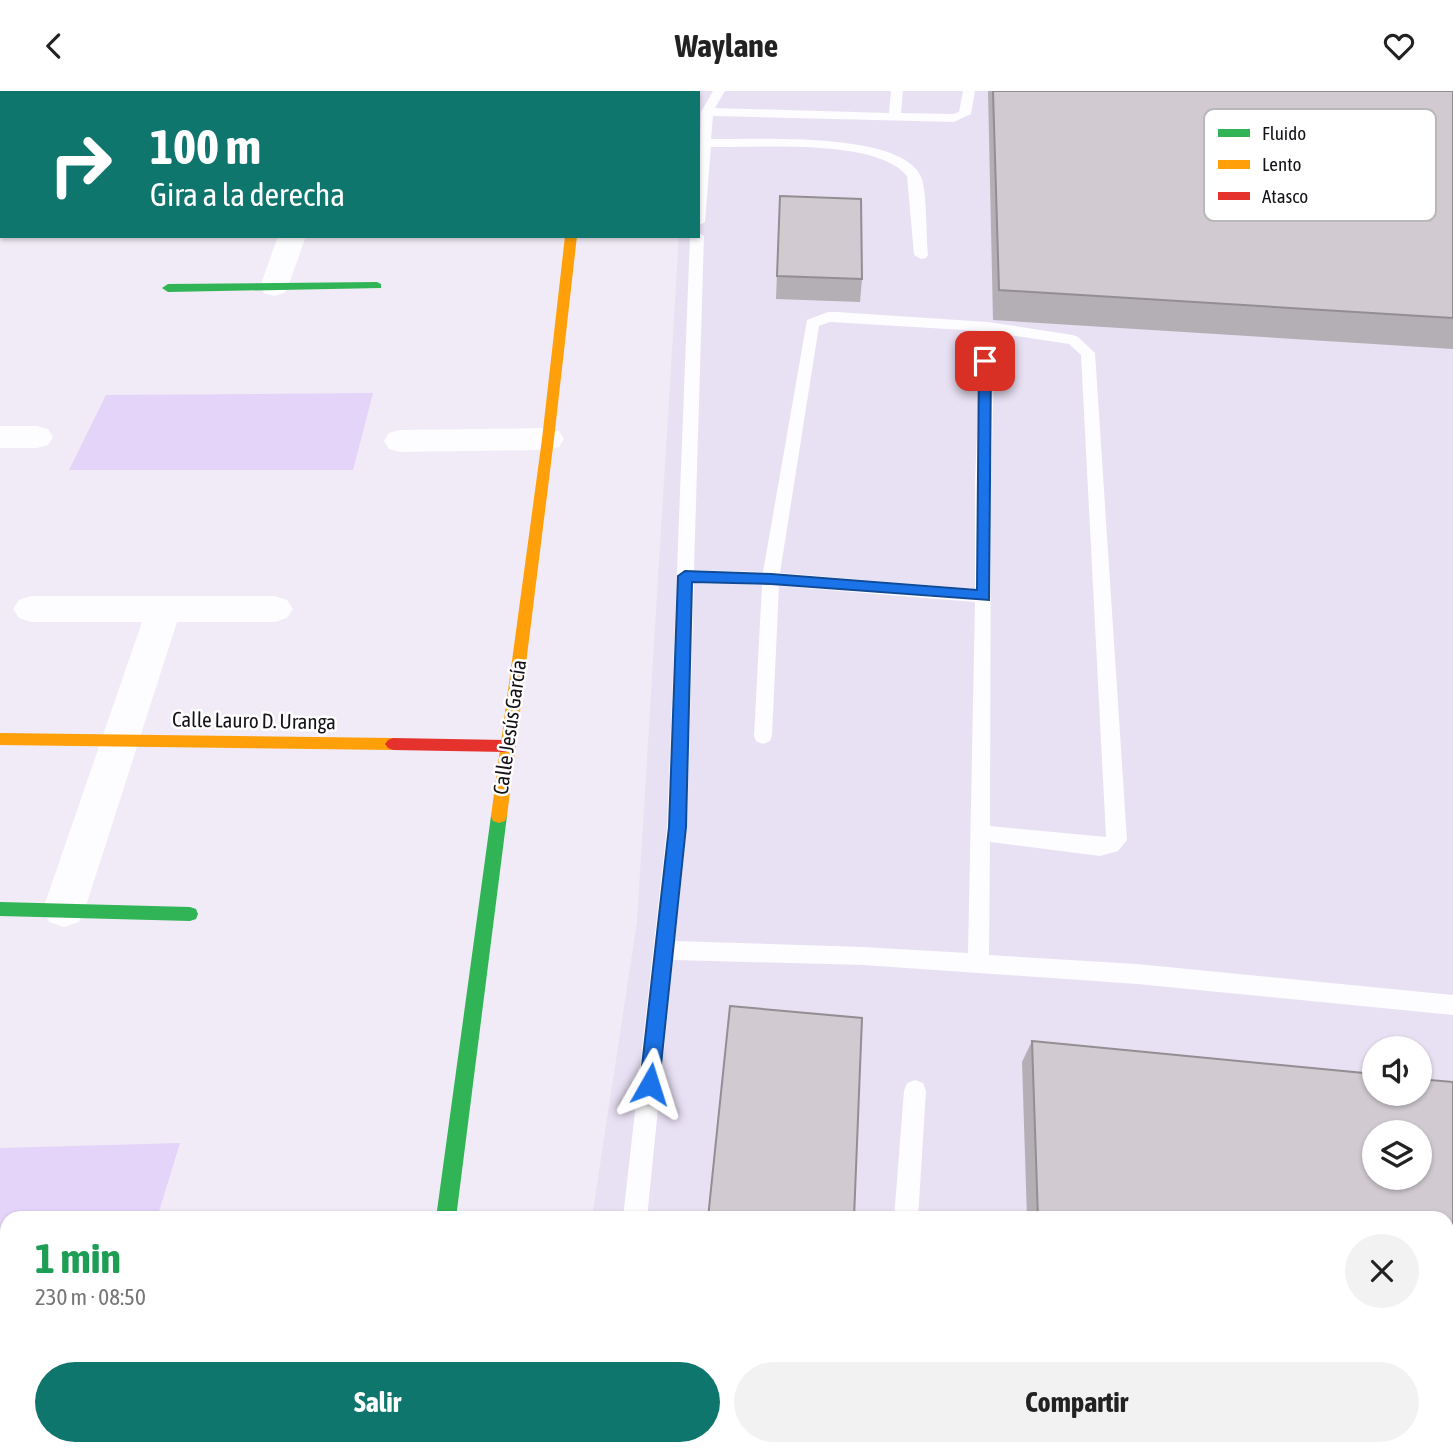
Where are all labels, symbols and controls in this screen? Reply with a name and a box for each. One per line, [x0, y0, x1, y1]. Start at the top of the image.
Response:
icon: back [35, 27, 73, 65]
text: Waylane [675, 27, 778, 64]
icon: heart [1380, 27, 1418, 65]
legend [1204, 109, 1436, 221]
text: 100 m [150, 118, 261, 174]
icon: right [35, 119, 126, 210]
text: Fluido [1262, 122, 1306, 144]
text: Lento [1262, 153, 1301, 175]
text: Gira a la derecha [150, 176, 345, 213]
text: Atasco [1262, 185, 1308, 207]
pin [955, 331, 1015, 391]
icon: arrive [966, 342, 1004, 380]
street label: Calle Jesús García [488, 658, 530, 796]
street label: Calle Lauro D. Uranga [172, 707, 336, 733]
map controls [1362, 1036, 1432, 1190]
button: sound [1362, 1036, 1432, 1106]
position arrow [613, 1047, 687, 1121]
button: layers [1362, 1120, 1432, 1190]
text: 1 min [35, 1234, 121, 1282]
button: close [1345, 1234, 1419, 1308]
text: 230 m · 08:50 [35, 1284, 146, 1310]
button: Salir [35, 1362, 720, 1442]
button: Compartir [734, 1362, 1419, 1442]

